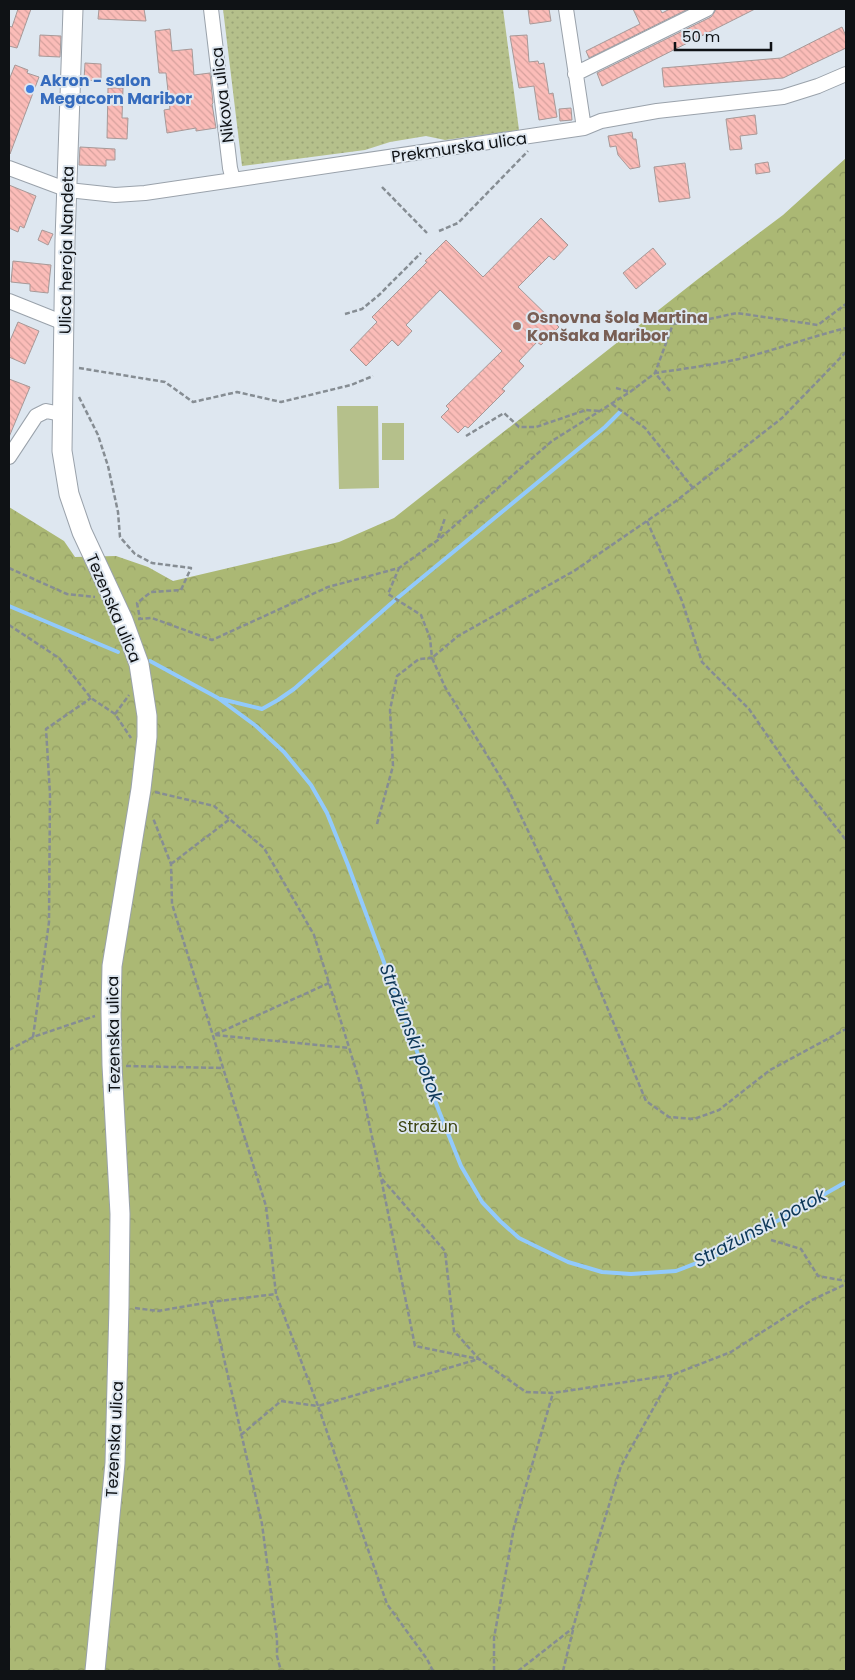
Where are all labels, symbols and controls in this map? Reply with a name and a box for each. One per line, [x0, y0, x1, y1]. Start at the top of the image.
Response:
scale bar [675, 20, 771, 52]
text: 50 m [682, 26, 720, 47]
street label: Nikova ulica [205, 46, 240, 144]
place label: Akron - salon Megacorn Maribor [40, 69, 192, 110]
marker: Akron - salon Megacorn Maribor [24, 83, 36, 95]
street label: Prekmurska ulica [390, 127, 528, 168]
street label: Ulica heroja Nandeta [54, 166, 79, 334]
place label: Osnovna šola Martina Konšaka Maribor [527, 306, 708, 347]
marker: Osnovna šola Martina Konšaka Maribor [511, 320, 523, 332]
street label: Tezenska ulica [80, 550, 147, 666]
water label: Stražunski potok [374, 960, 450, 1106]
street label: Tezenska ulica [101, 976, 126, 1092]
park label: Stražun [398, 1115, 458, 1138]
water label: Stražunski potok [689, 1182, 831, 1273]
street label: Tezenska ulica [100, 1380, 129, 1498]

